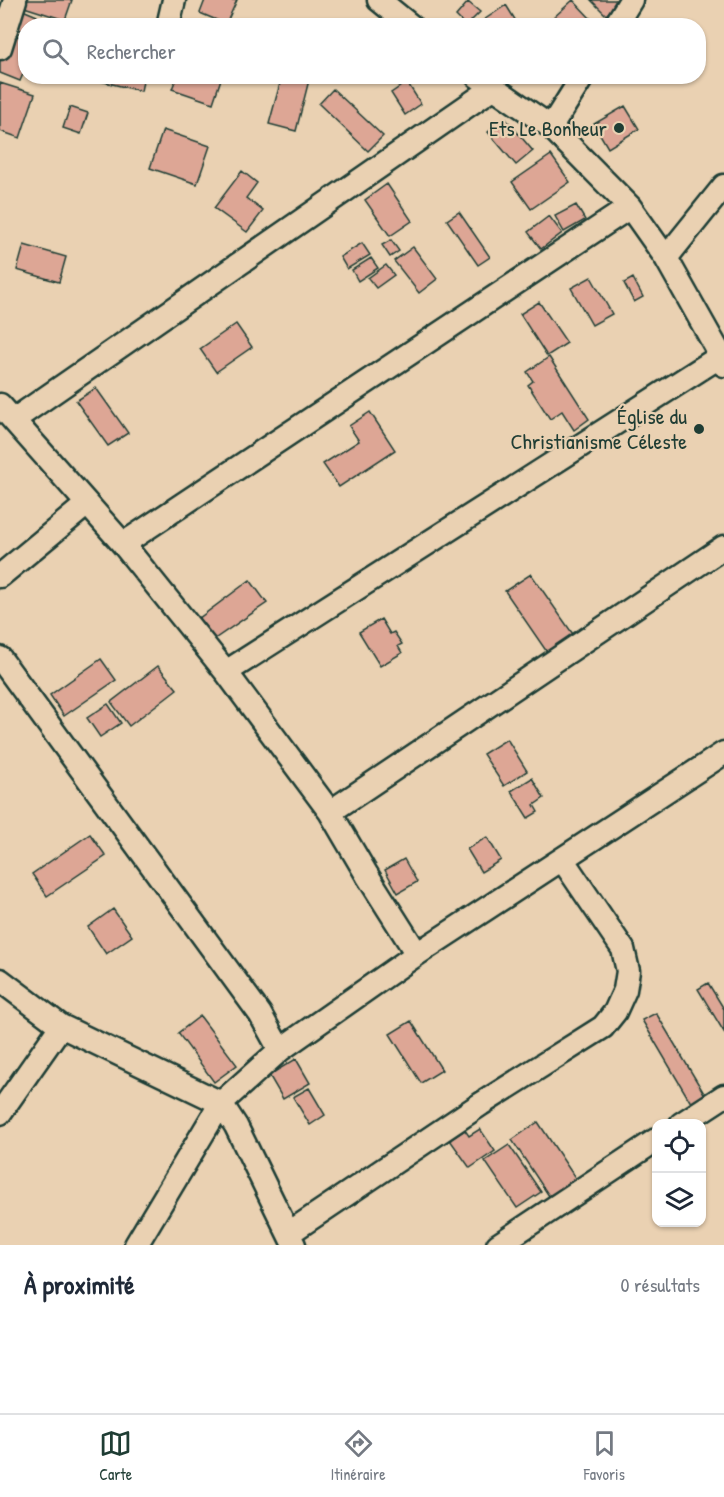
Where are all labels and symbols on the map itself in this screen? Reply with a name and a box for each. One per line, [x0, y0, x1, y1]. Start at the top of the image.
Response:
place label: Ets Le Bonheur [489, 113, 608, 143]
marker: Ets Le Bonheur [612, 121, 626, 135]
place label: Église du Christianisme Céleste [510, 401, 687, 456]
marker: Église du Christianisme Céleste [692, 422, 706, 436]

